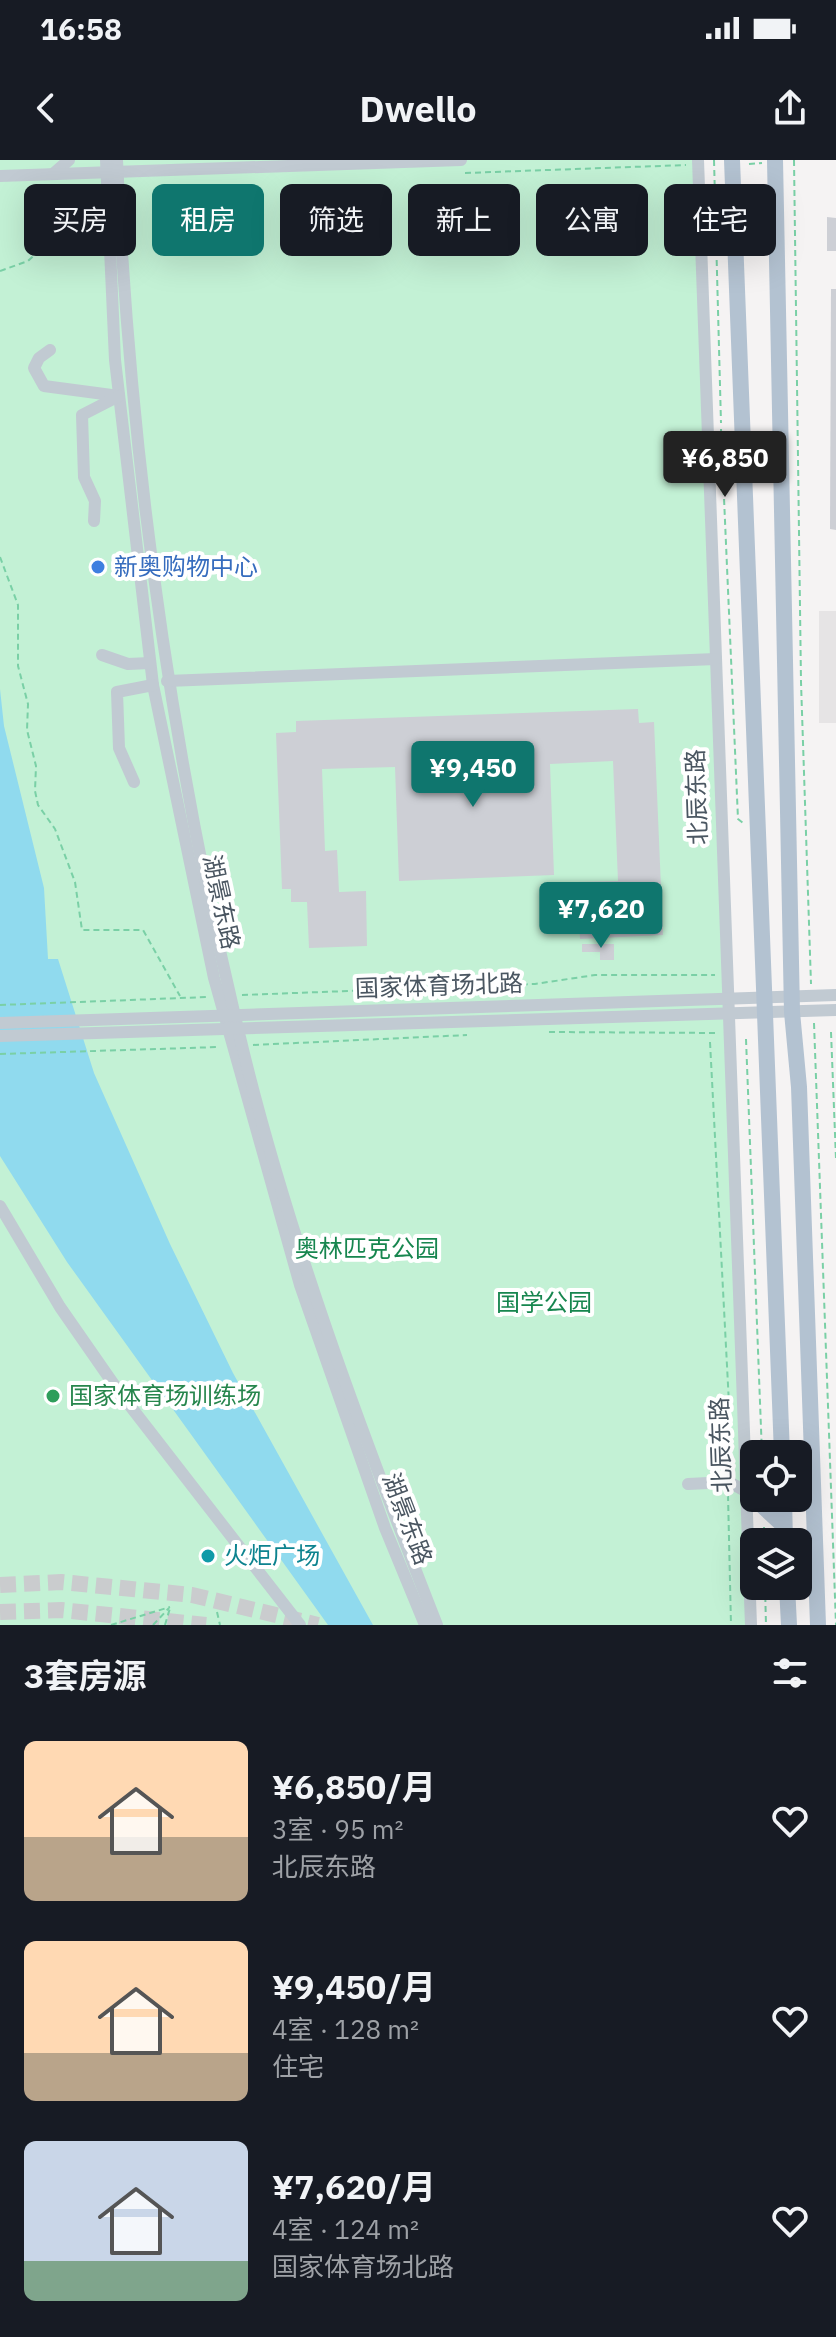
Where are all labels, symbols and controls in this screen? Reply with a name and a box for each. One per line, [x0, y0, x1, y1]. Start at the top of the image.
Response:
text: 16:58 [40, 9, 122, 48]
text: Dwello [359, 85, 477, 132]
icon: back [24, 86, 68, 130]
icon: share [768, 86, 812, 130]
chip: 买房 [24, 184, 136, 256]
chip: 租房 [152, 184, 264, 256]
chip: 筛选 [280, 184, 392, 256]
chip: 新上 [408, 184, 520, 256]
chip: 公寓 [536, 184, 648, 256]
chip: 住宅 [664, 184, 776, 256]
pin: ¥6,850 [660, 431, 790, 499]
text: ¥6,850 [681, 440, 769, 474]
place label: 新奥购物中心 [114, 550, 258, 582]
marker: 新奥购物中心 [89, 558, 107, 576]
pin: ¥9,450 [408, 741, 538, 809]
street label: 北辰东路 [678, 749, 714, 846]
text: ¥9,450 [429, 750, 517, 784]
street label: 湖景东路 [196, 852, 248, 952]
pin: ¥7,620 [536, 882, 666, 950]
text: ¥7,620 [557, 891, 645, 925]
street label: 国家体育场北路 [354, 966, 523, 1004]
park label: 奥林匹克公园 [295, 1232, 439, 1264]
park label: 国学公园 [496, 1286, 592, 1318]
place label: 国家体育场训练场 [69, 1379, 261, 1411]
marker: 国家体育场训练场 [44, 1387, 62, 1405]
street label: 北辰东路 [702, 1397, 738, 1494]
map controls [740, 1440, 812, 1600]
button: locate [740, 1440, 812, 1512]
street label: 湖景东路 [376, 1468, 440, 1569]
button: layers [740, 1528, 812, 1600]
place label: 火炬广场 [224, 1539, 320, 1571]
marker: 火炬广场 [199, 1547, 217, 1565]
icon: filters [768, 1651, 812, 1695]
text: 3套房源 [24, 1653, 146, 1697]
text: ¥6,850/月 [272, 1764, 436, 1808]
icon: home [88, 1773, 184, 1869]
icon: heart [768, 1799, 812, 1843]
text: 3室 · 95 m² [272, 1812, 403, 1846]
text: 北辰东路 [272, 1849, 376, 1883]
text: ¥9,450/月 [272, 1964, 436, 2008]
icon: home [88, 1973, 184, 2069]
icon: heart [768, 1999, 812, 2043]
text: 4室 · 128 m² [272, 2012, 419, 2046]
text: 住宅 [272, 2049, 324, 2083]
text: ¥7,620/月 [272, 2164, 436, 2208]
icon: home [88, 2173, 184, 2269]
icon: heart [768, 2199, 812, 2243]
text: 4室 · 124 m² [272, 2212, 419, 2246]
text: 国家体育场北路 [272, 2249, 454, 2283]

